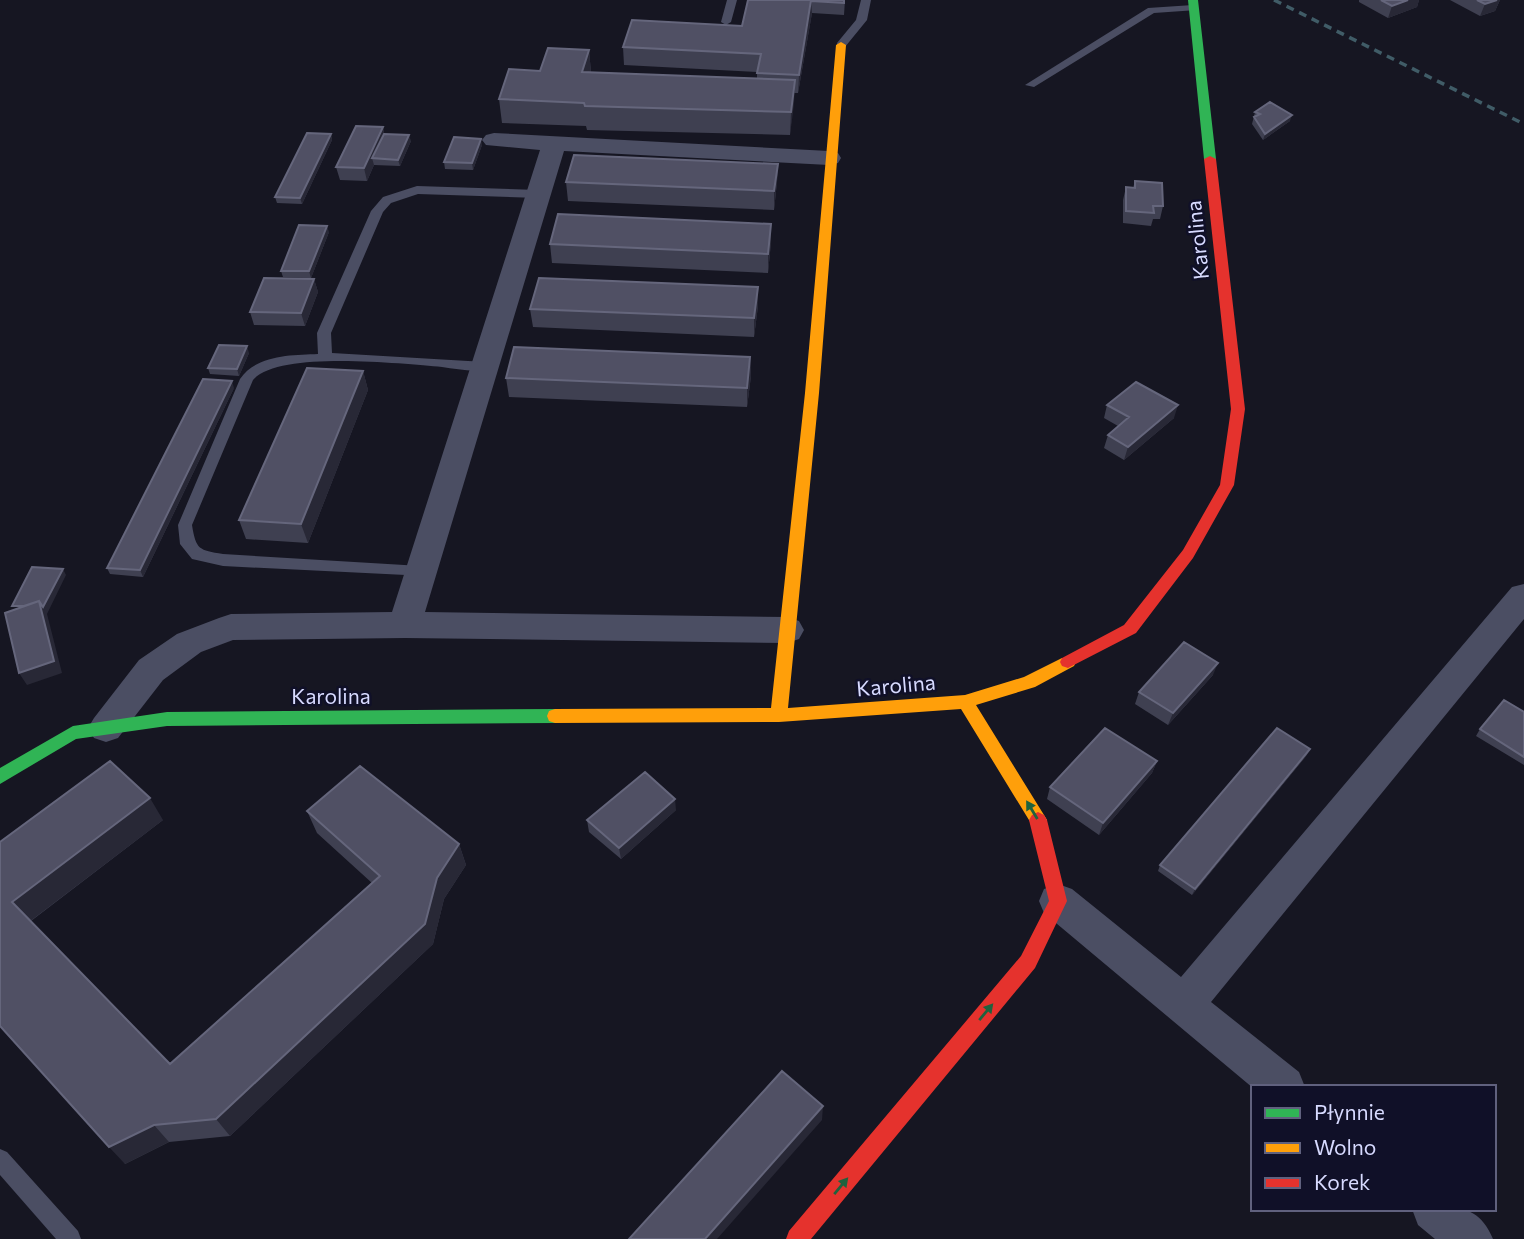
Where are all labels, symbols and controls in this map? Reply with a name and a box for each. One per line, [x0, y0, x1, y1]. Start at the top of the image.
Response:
street label: Karolina [1180, 199, 1213, 281]
street label: Karolina [855, 669, 937, 700]
street label: Karolina [291, 683, 371, 708]
one-way arrow [1026, 800, 1039, 820]
one-way arrow [978, 1003, 993, 1020]
legend [1251, 1085, 1496, 1211]
text: Płynnie [1314, 1099, 1385, 1124]
text: Wolno [1314, 1134, 1376, 1159]
text: Korek [1314, 1169, 1370, 1194]
one-way arrow [833, 1178, 848, 1195]

